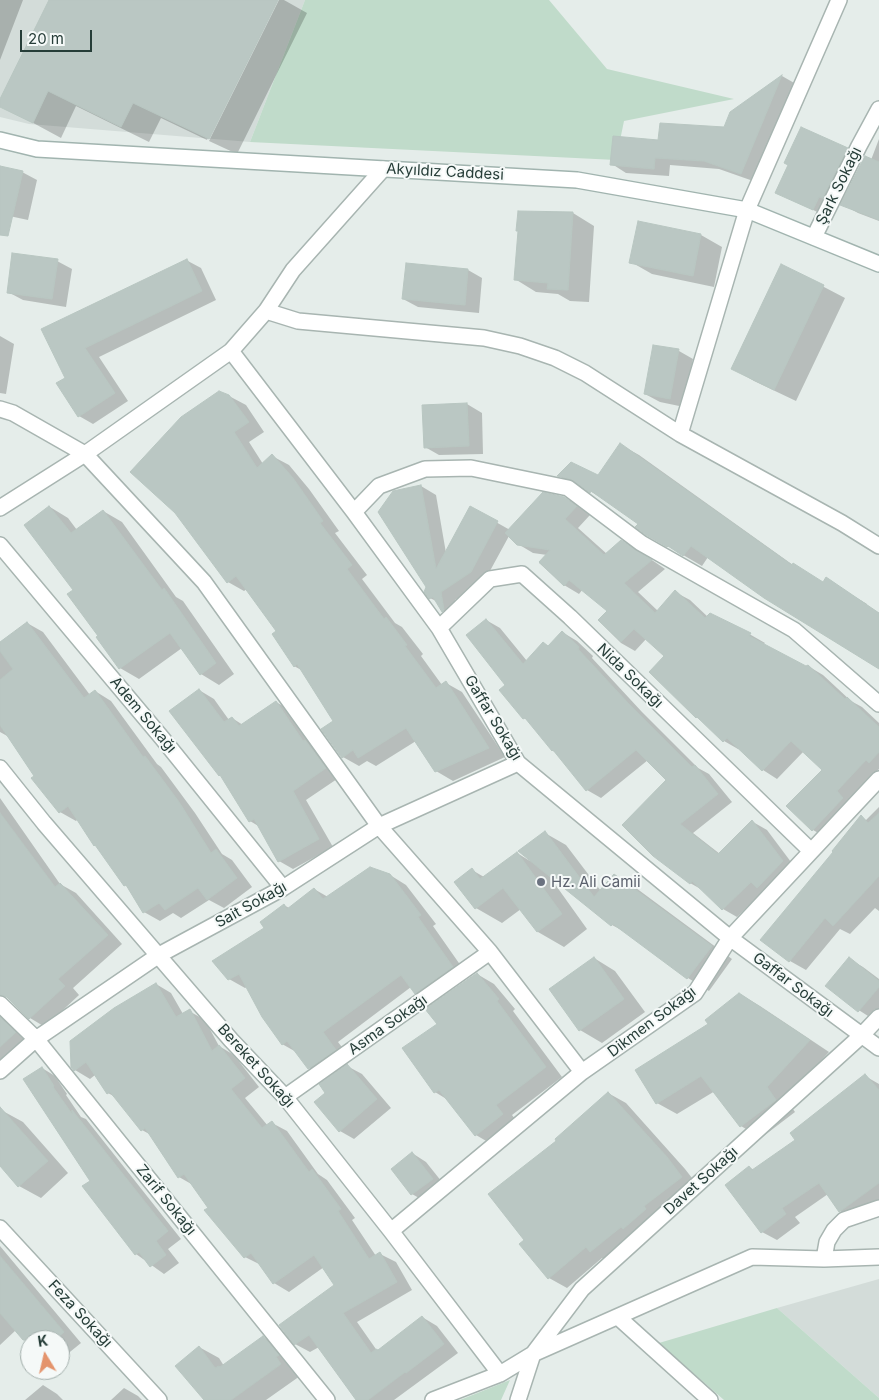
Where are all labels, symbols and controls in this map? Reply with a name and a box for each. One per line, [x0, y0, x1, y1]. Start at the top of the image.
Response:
scale bar [22, 20, 95, 52]
text: 20 m [28, 29, 64, 48]
street label: Şark Sokağı [812, 144, 866, 228]
street label: Akyıldız Caddesi [386, 160, 504, 184]
street label: Nida Sokağı [593, 640, 667, 712]
street label: Gaffar Sokağı [460, 672, 526, 764]
street label: Adem Sokağı [106, 673, 180, 757]
place label: Hz. Ali Camii [551, 873, 641, 891]
marker: Hz. Ali Camii [535, 876, 547, 888]
street label: Sait Sokağı [212, 878, 290, 932]
street label: Gaffar Sokağı [749, 949, 837, 1021]
street label: Dikmen Sokağı [604, 983, 700, 1061]
street label: Asma Sokağı [345, 991, 431, 1059]
street label: Bereket Sokağı [214, 1020, 298, 1112]
street label: Davet Sokağı [660, 1143, 742, 1219]
street label: Zarif Sokağı [132, 1161, 200, 1239]
street label: Feza Sokağı [44, 1276, 116, 1352]
north arrow [20, 1330, 70, 1380]
text: K [36, 1331, 49, 1350]

